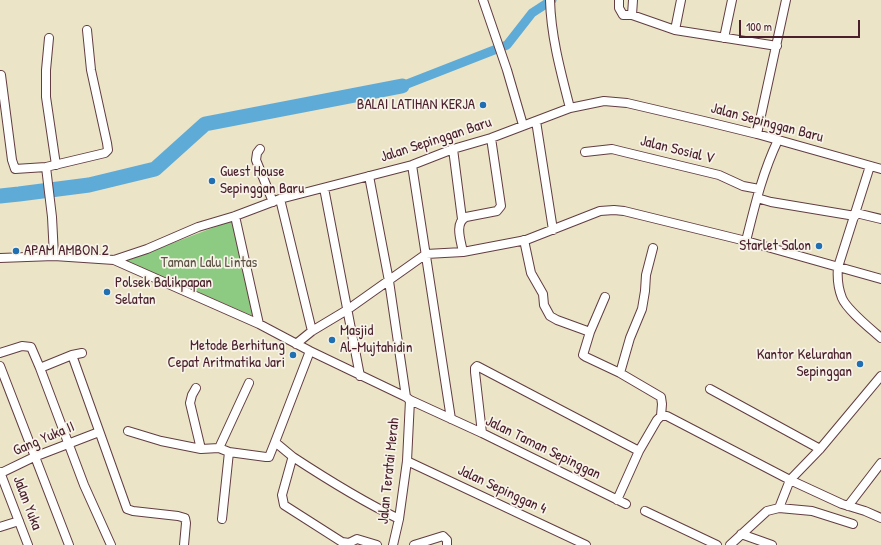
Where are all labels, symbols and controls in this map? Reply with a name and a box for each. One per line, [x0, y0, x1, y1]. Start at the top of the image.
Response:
scale bar [741, 12, 862, 38]
text: 100 m [746, 18, 772, 35]
place label: BALAI LATIHAN KERJA [357, 96, 475, 114]
street label: Jalan Sepinggan Baru [709, 99, 825, 147]
marker: BALAI LATIHAN KERJA [478, 100, 488, 110]
street label: Jalan Sepinggan Baru [378, 114, 494, 166]
street label: Jalan Sosial V [638, 132, 716, 168]
place label: Guest House Sepinggan Baru [220, 163, 304, 198]
marker: Guest House Sepinggan Baru [207, 176, 217, 186]
place label: Starlet Salon [739, 237, 811, 255]
marker: Starlet Salon [814, 241, 824, 251]
place label: APAM AMBON 2 [24, 242, 109, 260]
marker: APAM AMBON 2 [11, 246, 21, 256]
park label: Taman Lalu Lintas [161, 254, 257, 272]
place label: Polsek Balikpapan Selatan [115, 274, 212, 309]
marker: Polsek Balikpapan Selatan [102, 287, 112, 297]
place label: Masjid Al-Mujtahidin [340, 322, 413, 357]
marker: Masjid Al-Mujtahidin [327, 335, 337, 345]
place label: Metode Berhitung Cepat Aritmatika Jari [168, 337, 285, 372]
place label: Kantor Kelurahan Sepinggan [757, 346, 852, 381]
marker: Metode Berhitung Cepat Aritmatika Jari [288, 350, 298, 360]
marker: Kantor Kelurahan Sepinggan [855, 359, 865, 369]
street label: Jalan Taman Sepinggan [482, 412, 604, 484]
street label: Jalan Teratai Merah [374, 417, 404, 525]
street label: Gang Yuka II [10, 418, 78, 460]
street label: Jalan Sepinggan 4 [455, 462, 549, 518]
street label: Jalan Yuka [9, 474, 45, 532]

